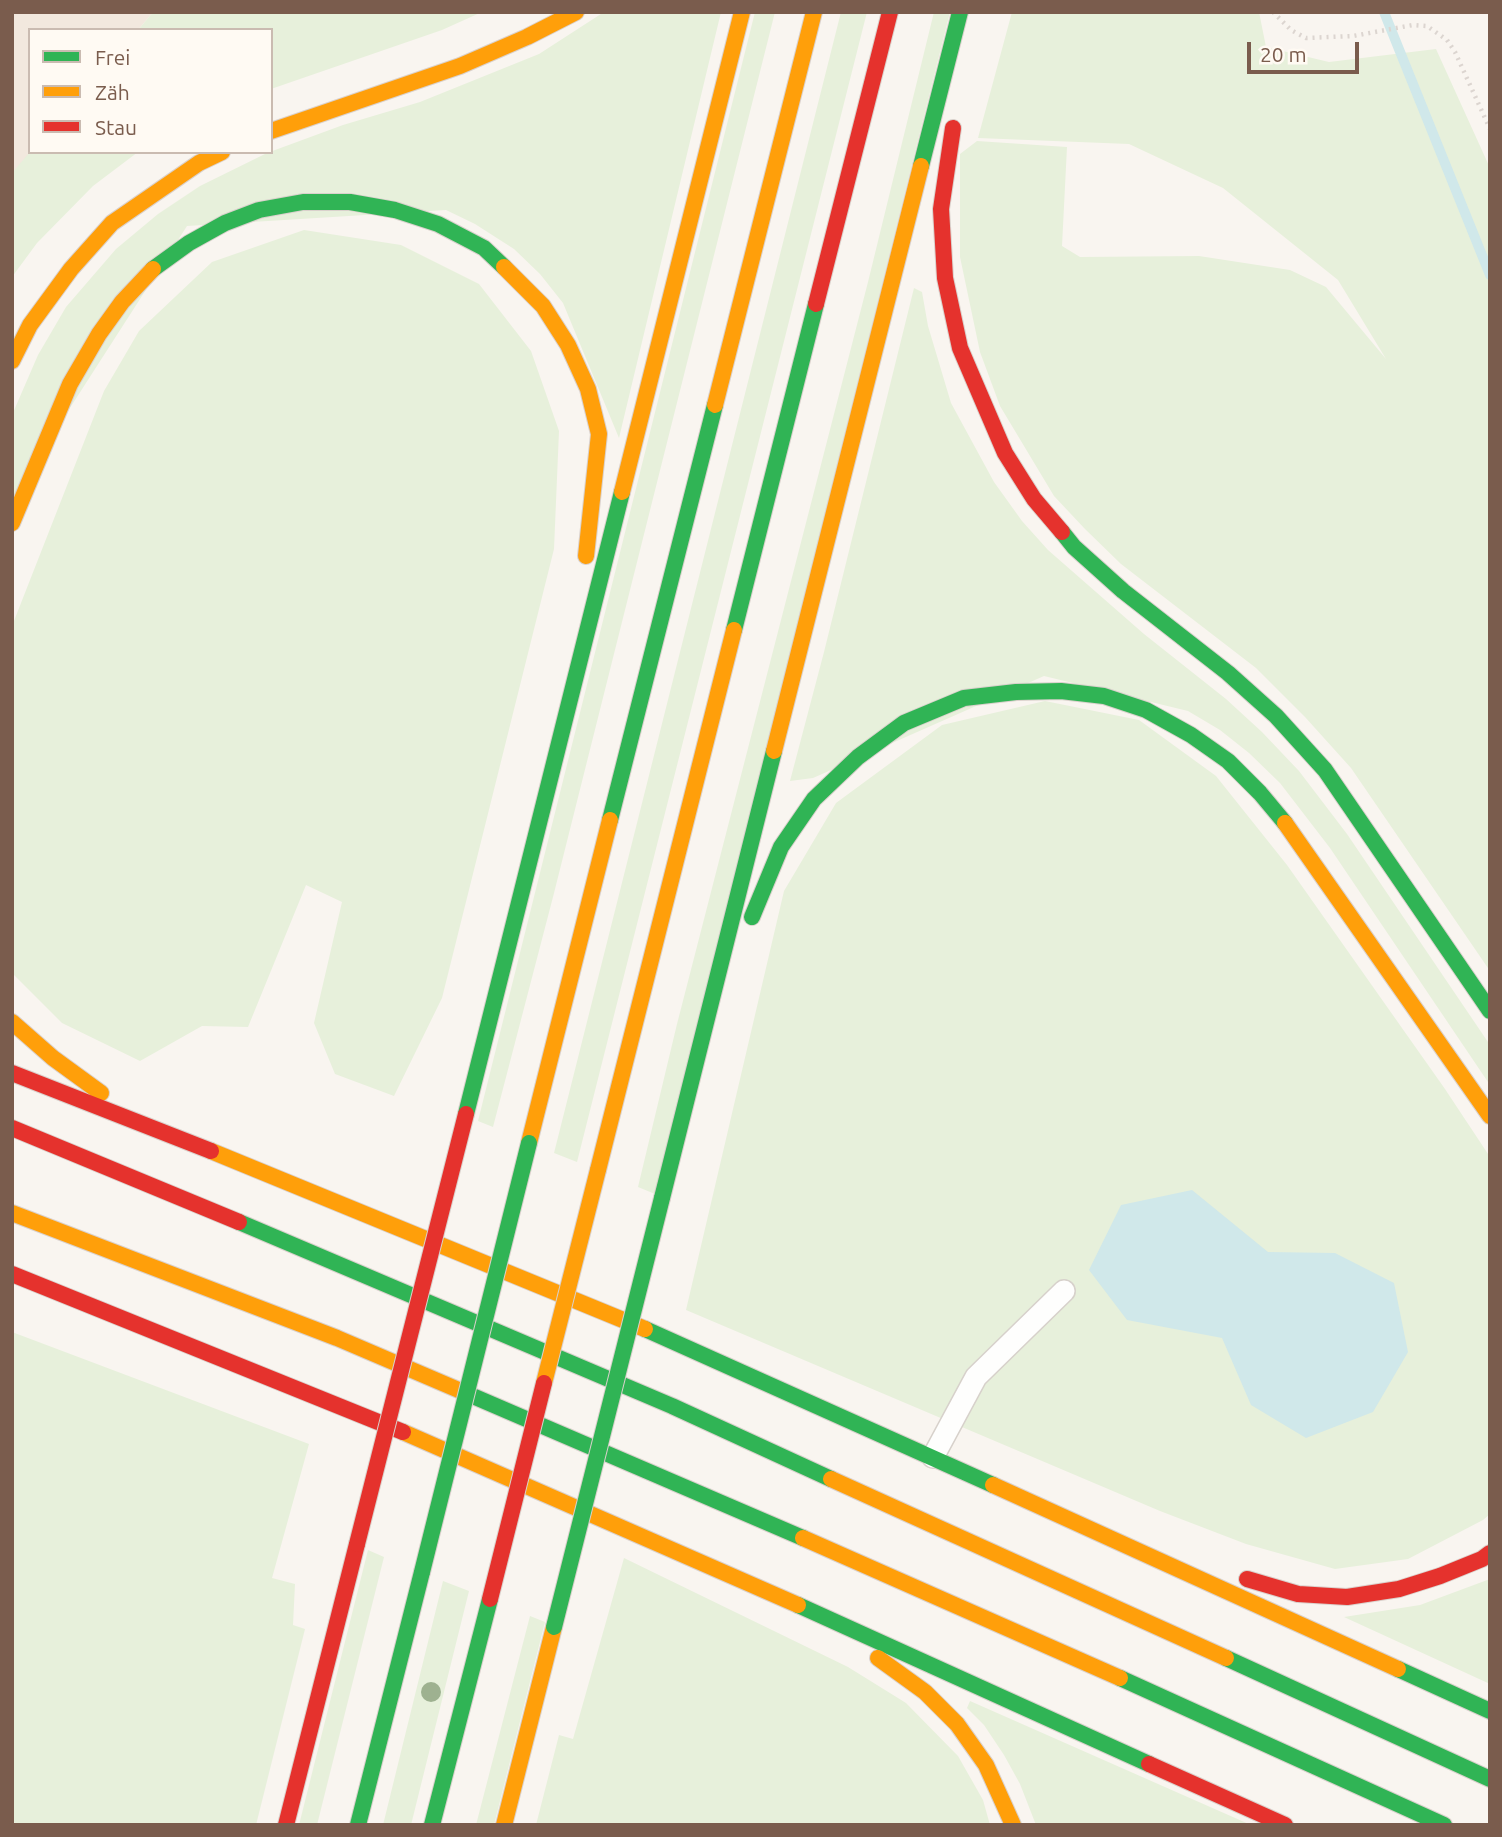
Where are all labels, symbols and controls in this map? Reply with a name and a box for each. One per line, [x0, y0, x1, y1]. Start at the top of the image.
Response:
legend [28, 28, 273, 154]
scale bar [1250, 28, 1362, 72]
text: 20 m [1260, 42, 1307, 66]
text: Frei [95, 45, 130, 69]
text: Zäh [95, 80, 130, 104]
text: Stau [95, 115, 137, 139]

